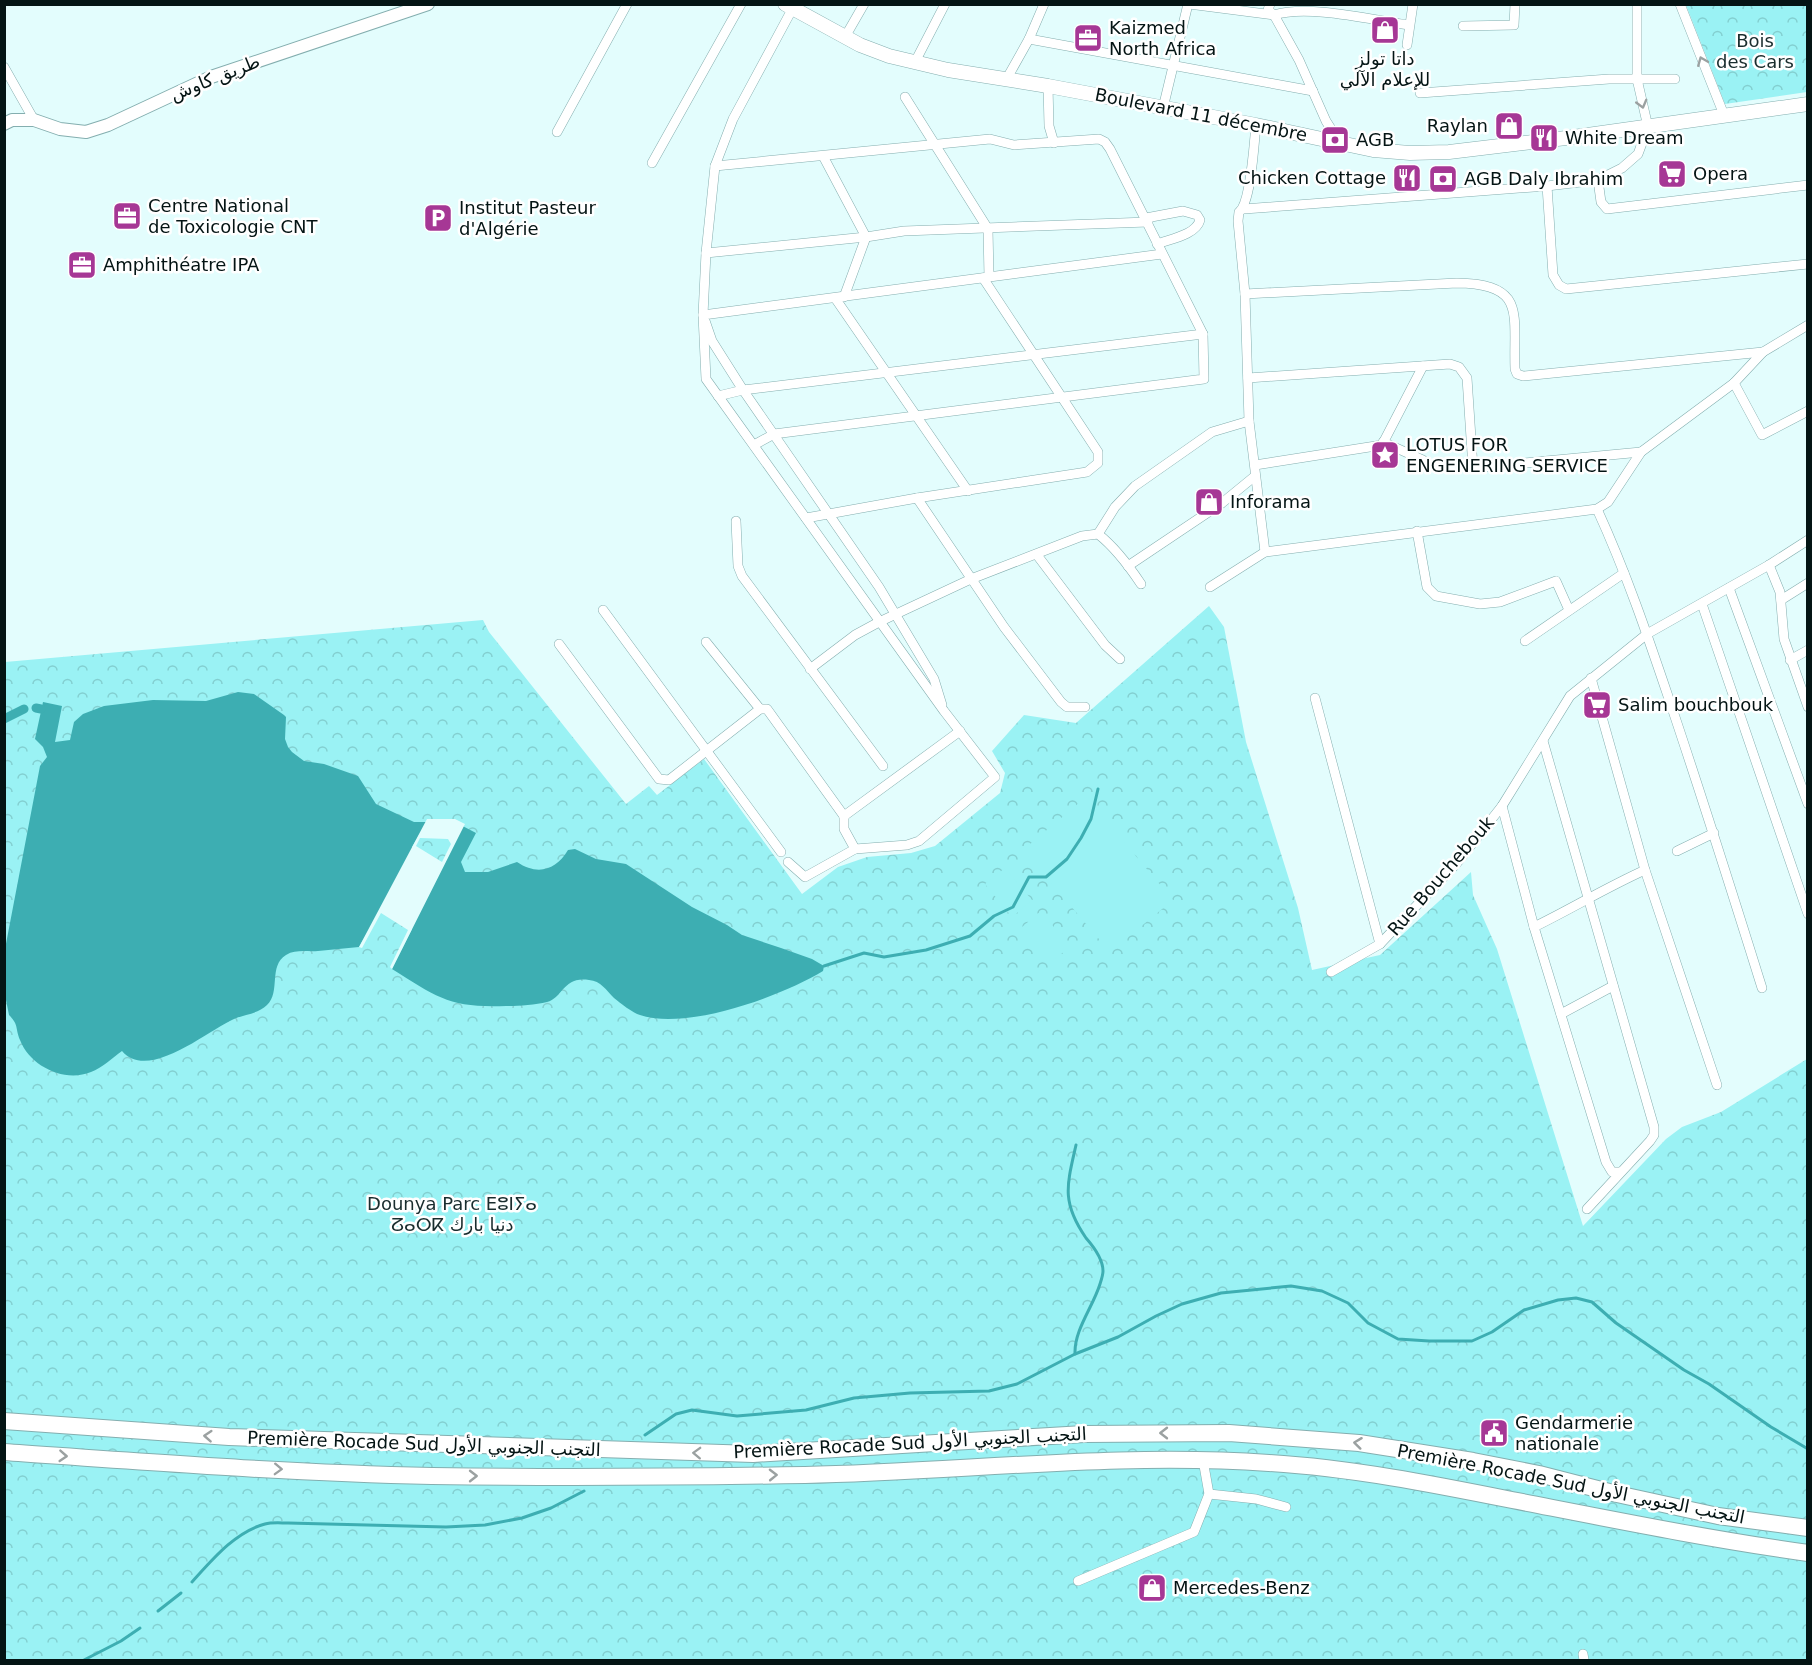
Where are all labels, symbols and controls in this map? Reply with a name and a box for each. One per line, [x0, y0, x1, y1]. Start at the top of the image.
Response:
shop icon: داتا تولز للإعلام الآلي [1369, 14, 1401, 46]
place label: Kaizmed North Africa [1109, 17, 1216, 59]
office icon: Kaizmed North Africa [1072, 22, 1104, 54]
park label: Bois des Cars [1716, 30, 1794, 72]
place label: داتا تولز للإعلام الآلي [1340, 48, 1430, 91]
street label: طريق كاوش [167, 50, 263, 106]
one-way arrow [1697, 56, 1710, 67]
street label: Boulevard 11 décembre [1093, 84, 1309, 145]
one-way arrow [1635, 99, 1647, 109]
shop icon: Raylan [1493, 110, 1525, 142]
place label: Raylan [1427, 115, 1488, 136]
restaurant icon: White Dream [1528, 122, 1560, 154]
bank icon: AGB [1319, 124, 1351, 156]
place label: White Dream [1565, 127, 1684, 148]
place label: AGB [1356, 129, 1394, 150]
supermarket icon: Opera [1656, 158, 1688, 190]
restaurant icon: Chicken Cottage [1391, 162, 1423, 194]
bank icon: AGB Daly Ibrahim [1427, 163, 1459, 195]
place label: Opera [1693, 163, 1748, 184]
place label: Chicken Cottage [1238, 167, 1386, 188]
place label: AGB Daly Ibrahim [1464, 168, 1623, 189]
place label: Centre National de Toxicologie CNT [148, 195, 318, 237]
place label: Institut Pasteur d'Algérie [459, 197, 596, 239]
office icon: Centre National de Toxicologie CNT [111, 200, 143, 232]
parking icon: Institut Pasteur d'Algérie [422, 202, 454, 234]
office icon: Amphithéatre IPA [66, 249, 98, 281]
place label: Amphithéatre IPA [103, 254, 260, 275]
place label: LOTUS FOR ENGENERING SERVICE [1406, 434, 1608, 476]
place icon: LOTUS FOR ENGENERING SERVICE [1369, 439, 1401, 471]
shop icon: Inforama [1193, 486, 1225, 518]
place label: Inforama [1230, 491, 1311, 512]
supermarket icon: Salim bouchbouk [1581, 689, 1613, 721]
place label: Salim bouchbouk [1618, 694, 1774, 715]
street label: Rue Bouchebouk [1383, 811, 1499, 940]
park label: Dounya Parc ⴹⵓⵏⵢⴰ ⵒⴰⵔⴽ دنيا بارك [367, 1193, 537, 1235]
place label: Gendarmerie nationale [1515, 1412, 1633, 1454]
public building icon: Gendarmerie nationale [1478, 1417, 1510, 1449]
street label: Première Rocade Sud التجنب الجنوبي الأول [733, 1423, 1087, 1463]
street label: Première Rocade Sud التجنب الجنوبي الأول [247, 1427, 601, 1461]
one-way arrow [1159, 1427, 1168, 1439]
one-way arrow [203, 1430, 212, 1443]
one-way arrow [1354, 1437, 1363, 1450]
street label: Première Rocade Sud التجنب الجنوبي الأول [1395, 1439, 1747, 1529]
one-way arrow [692, 1446, 701, 1459]
one-way arrow [58, 1449, 67, 1462]
one-way arrow [274, 1463, 283, 1476]
one-way arrow [769, 1469, 778, 1481]
one-way arrow [469, 1470, 478, 1482]
shop icon: Mercedes-Benz [1136, 1572, 1168, 1604]
place label: Mercedes-Benz [1173, 1577, 1310, 1598]

